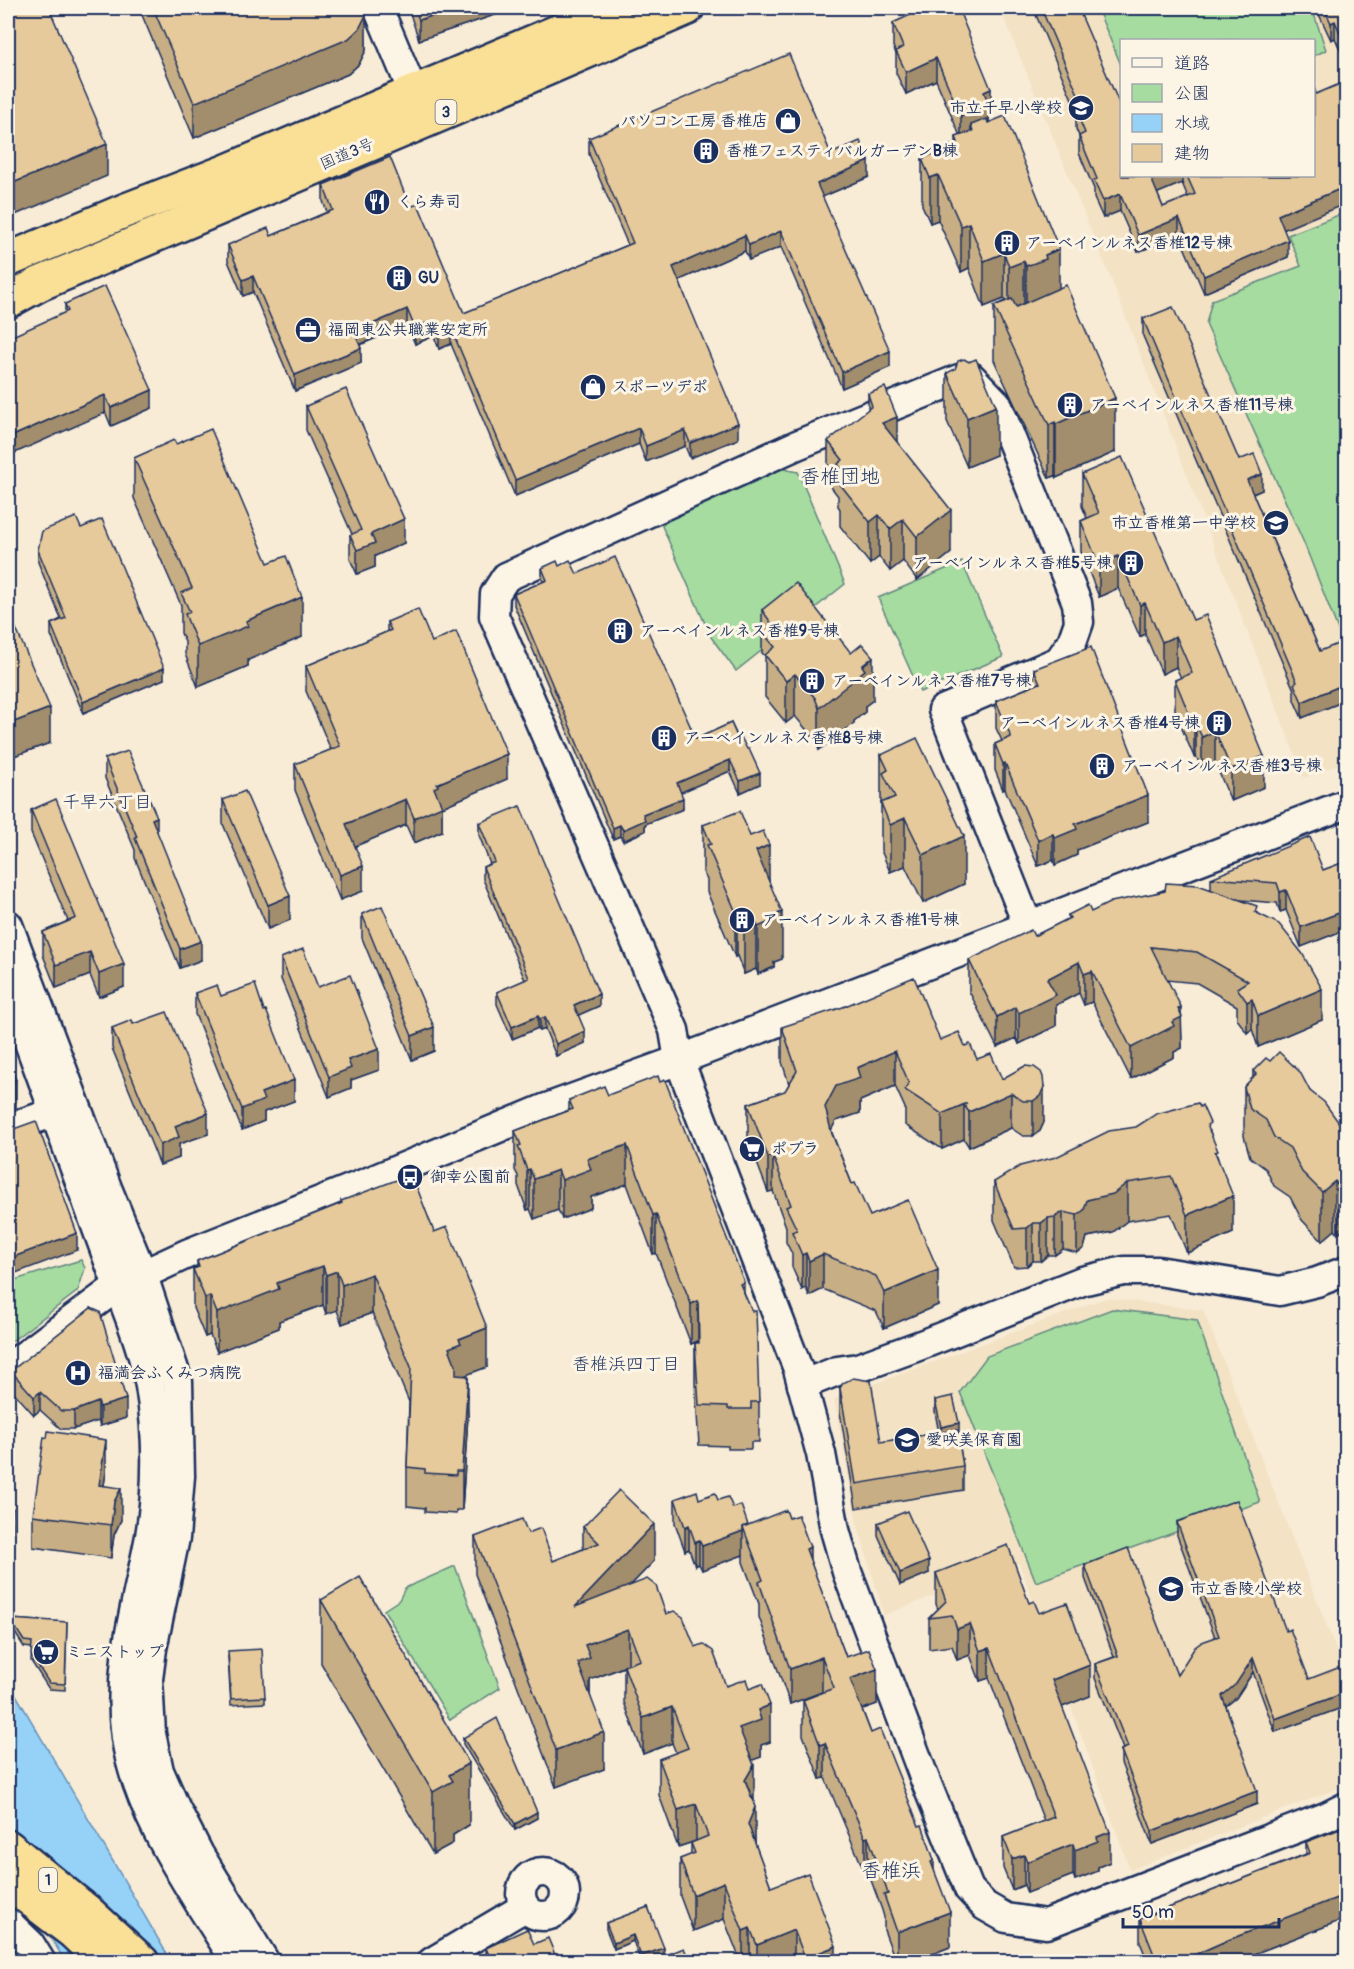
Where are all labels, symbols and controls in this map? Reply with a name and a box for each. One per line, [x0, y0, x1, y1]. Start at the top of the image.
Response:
legend [1120, 39, 1315, 177]
text: 道路 [1174, 52, 1210, 75]
text: 公園 [1174, 82, 1210, 105]
school or university icon: 市立千早小学校 [1066, 93, 1096, 123]
place label: 市立千早小学校 [950, 98, 1062, 118]
road number: 3 [436, 100, 456, 124]
shop icon: パソコン工房 香椎店 [773, 106, 803, 136]
place label: パソコン工房 香椎店 [621, 111, 768, 131]
text: 水域 [1174, 112, 1210, 135]
street label: 国道3号 [317, 134, 377, 174]
building icon: 香椎フェスティバルガーデンB棟 [691, 136, 721, 166]
place label: 香椎フェスティバルガーデンB棟 [726, 141, 959, 161]
text: 建物 [1174, 142, 1210, 165]
restaurant icon: くら寿司 [362, 187, 392, 217]
place label: くら寿司 [397, 192, 461, 212]
building icon: アーベインルネス香椎12号棟 [992, 228, 1022, 258]
place label: アーベインルネス香椎12号棟 [1026, 233, 1233, 253]
building icon: GU [384, 263, 414, 293]
place label: GU [418, 268, 440, 288]
office icon: 福岡東公共職業安定所 [293, 315, 323, 345]
place label: 福岡東公共職業安定所 [328, 320, 488, 340]
shop icon: スポーツデポ [578, 372, 608, 402]
place label: スポーツデポ [612, 377, 708, 397]
building icon: アーベインルネス香椎11号棟 [1055, 390, 1085, 420]
place label: アーベインルネス香椎11号棟 [1090, 395, 1294, 415]
district label: 香椎団地 [800, 464, 880, 489]
school or university icon: 市立香椎第一中学校 [1261, 508, 1291, 538]
place label: 市立香椎第一中学校 [1112, 513, 1256, 533]
building icon: アーベインルネス香椎5号棟 [1116, 548, 1146, 578]
place label: アーベインルネス香椎5号棟 [913, 553, 1113, 573]
building icon: アーベインルネス香椎9号棟 [605, 616, 635, 646]
place label: アーベインルネス香椎9号棟 [640, 621, 840, 641]
building icon: アーベインルネス香椎7号棟 [797, 666, 827, 696]
place label: アーベインルネス香椎7号棟 [832, 671, 1032, 691]
building icon: アーベインルネス香椎4号棟 [1204, 708, 1234, 738]
place label: アーベインルネス香椎4号棟 [1000, 713, 1201, 733]
building icon: アーベインルネス香椎8号棟 [649, 723, 679, 753]
place label: アーベインルネス香椎8号棟 [684, 728, 884, 748]
building icon: アーベインルネス香椎3号棟 [1087, 751, 1117, 781]
place label: アーベインルネス香椎3号棟 [1122, 756, 1323, 776]
district label: 千早六丁目 [62, 791, 152, 814]
building icon: アーベインルネス香椎1号棟 [727, 905, 757, 935]
place label: アーベインルネス香椎1号棟 [762, 910, 960, 930]
supermarket icon: ポプラ [737, 1134, 767, 1164]
place label: ポプラ [771, 1139, 819, 1159]
bus stop icon: 御幸公園前 [395, 1162, 425, 1192]
place label: 御幸公園前 [430, 1167, 510, 1187]
district label: 香椎浜四丁目 [572, 1353, 680, 1376]
hospital icon: 福満会ふくみつ病院 [63, 1358, 93, 1388]
place label: 福満会ふくみつ病院 [98, 1363, 241, 1383]
school or university icon: 愛咲美保育園 [892, 1425, 922, 1455]
place label: 愛咲美保育園 [926, 1430, 1022, 1450]
school or university icon: 市立香陵小学校 [1156, 1574, 1186, 1604]
place label: 市立香陵小学校 [1190, 1579, 1302, 1599]
supermarket icon: ミニストップ [31, 1637, 61, 1667]
place label: ミニストップ [66, 1642, 164, 1662]
district label: 香椎浜 [861, 1858, 921, 1883]
road number: 1 [39, 1868, 57, 1892]
scale bar [1123, 1891, 1279, 1929]
text: 50 m [1132, 1901, 1174, 1924]

